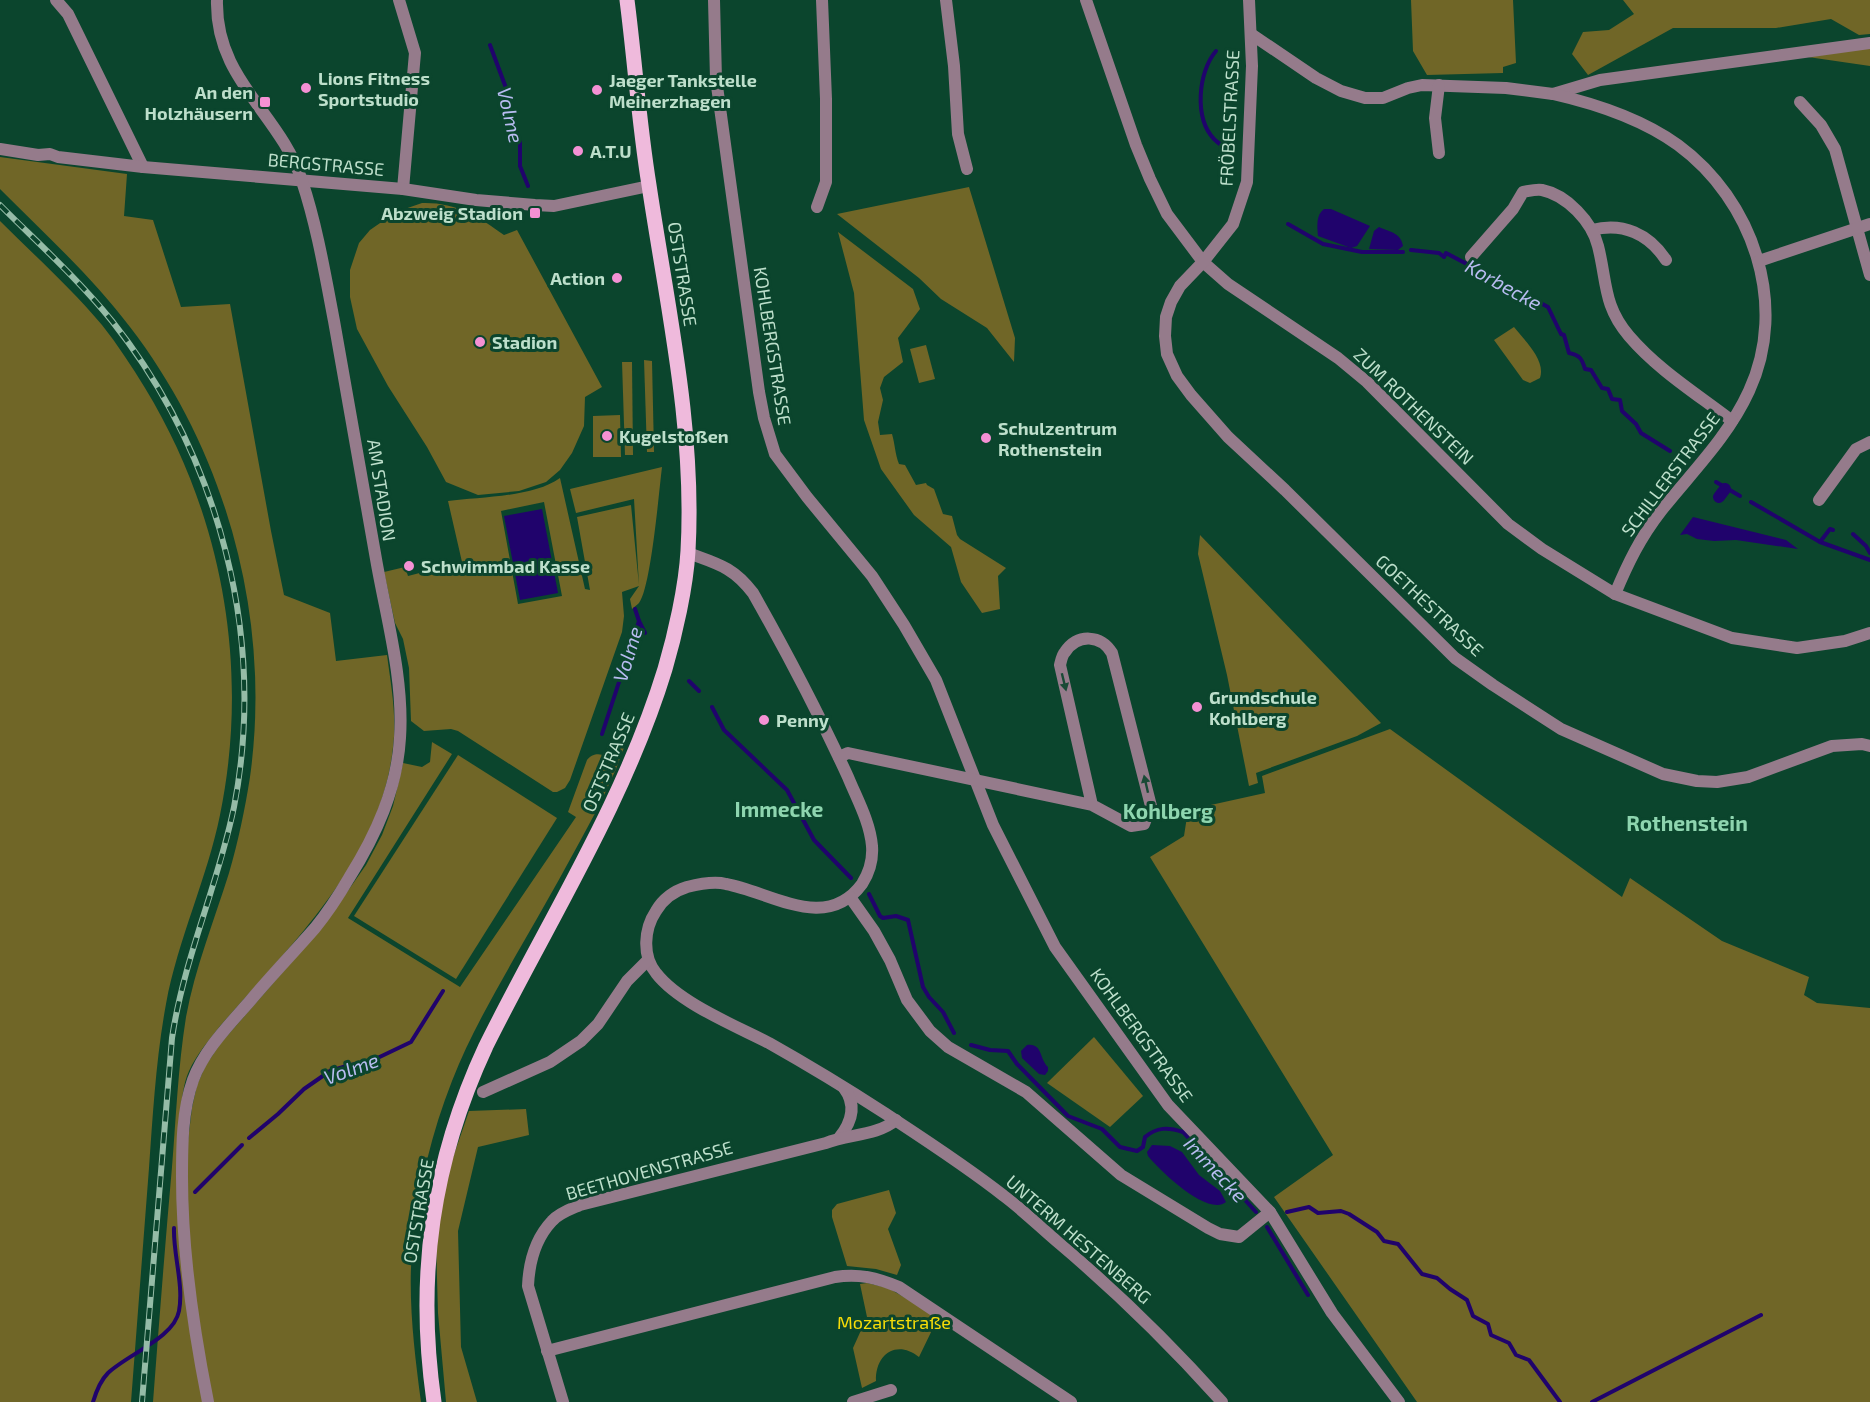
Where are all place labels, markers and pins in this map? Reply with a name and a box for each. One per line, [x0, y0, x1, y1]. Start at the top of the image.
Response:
place label: Lions Fitness Sportstudio [318, 67, 430, 110]
place label: Jaeger Tankstelle Meinerzhagen [609, 69, 757, 112]
place label: An den Holzhäusern [145, 81, 253, 124]
marker: Lions Fitness Sportstudio [299, 81, 313, 95]
marker: Jaeger Tankstelle Meinerzhagen [590, 83, 604, 97]
marker: An den Holzhäusern [258, 95, 272, 109]
place label: A.T.U [590, 140, 632, 162]
marker: A.T.U [571, 144, 585, 158]
place label: Abzweig Stadion [381, 202, 523, 224]
marker: Abzweig Stadion [528, 206, 542, 220]
place label: Action [550, 267, 605, 289]
marker: Action [610, 271, 624, 285]
place label: Stadion [492, 331, 557, 353]
marker: Stadion [473, 335, 487, 349]
place label: Schulzentrum Rothenstein [998, 417, 1117, 460]
place label: Kugelstoßen [619, 425, 729, 447]
marker: Kugelstoßen [600, 429, 614, 443]
marker: Schulzentrum Rothenstein [979, 431, 993, 445]
place label: Schwimmbad Kasse [421, 555, 590, 577]
marker: Schwimmbad Kasse [402, 559, 416, 573]
place label: Grundschule Kohlberg [1209, 686, 1317, 729]
marker: Grundschule Kohlberg [1190, 700, 1204, 714]
place label: Penny [776, 709, 830, 731]
marker: Penny [757, 713, 771, 727]

